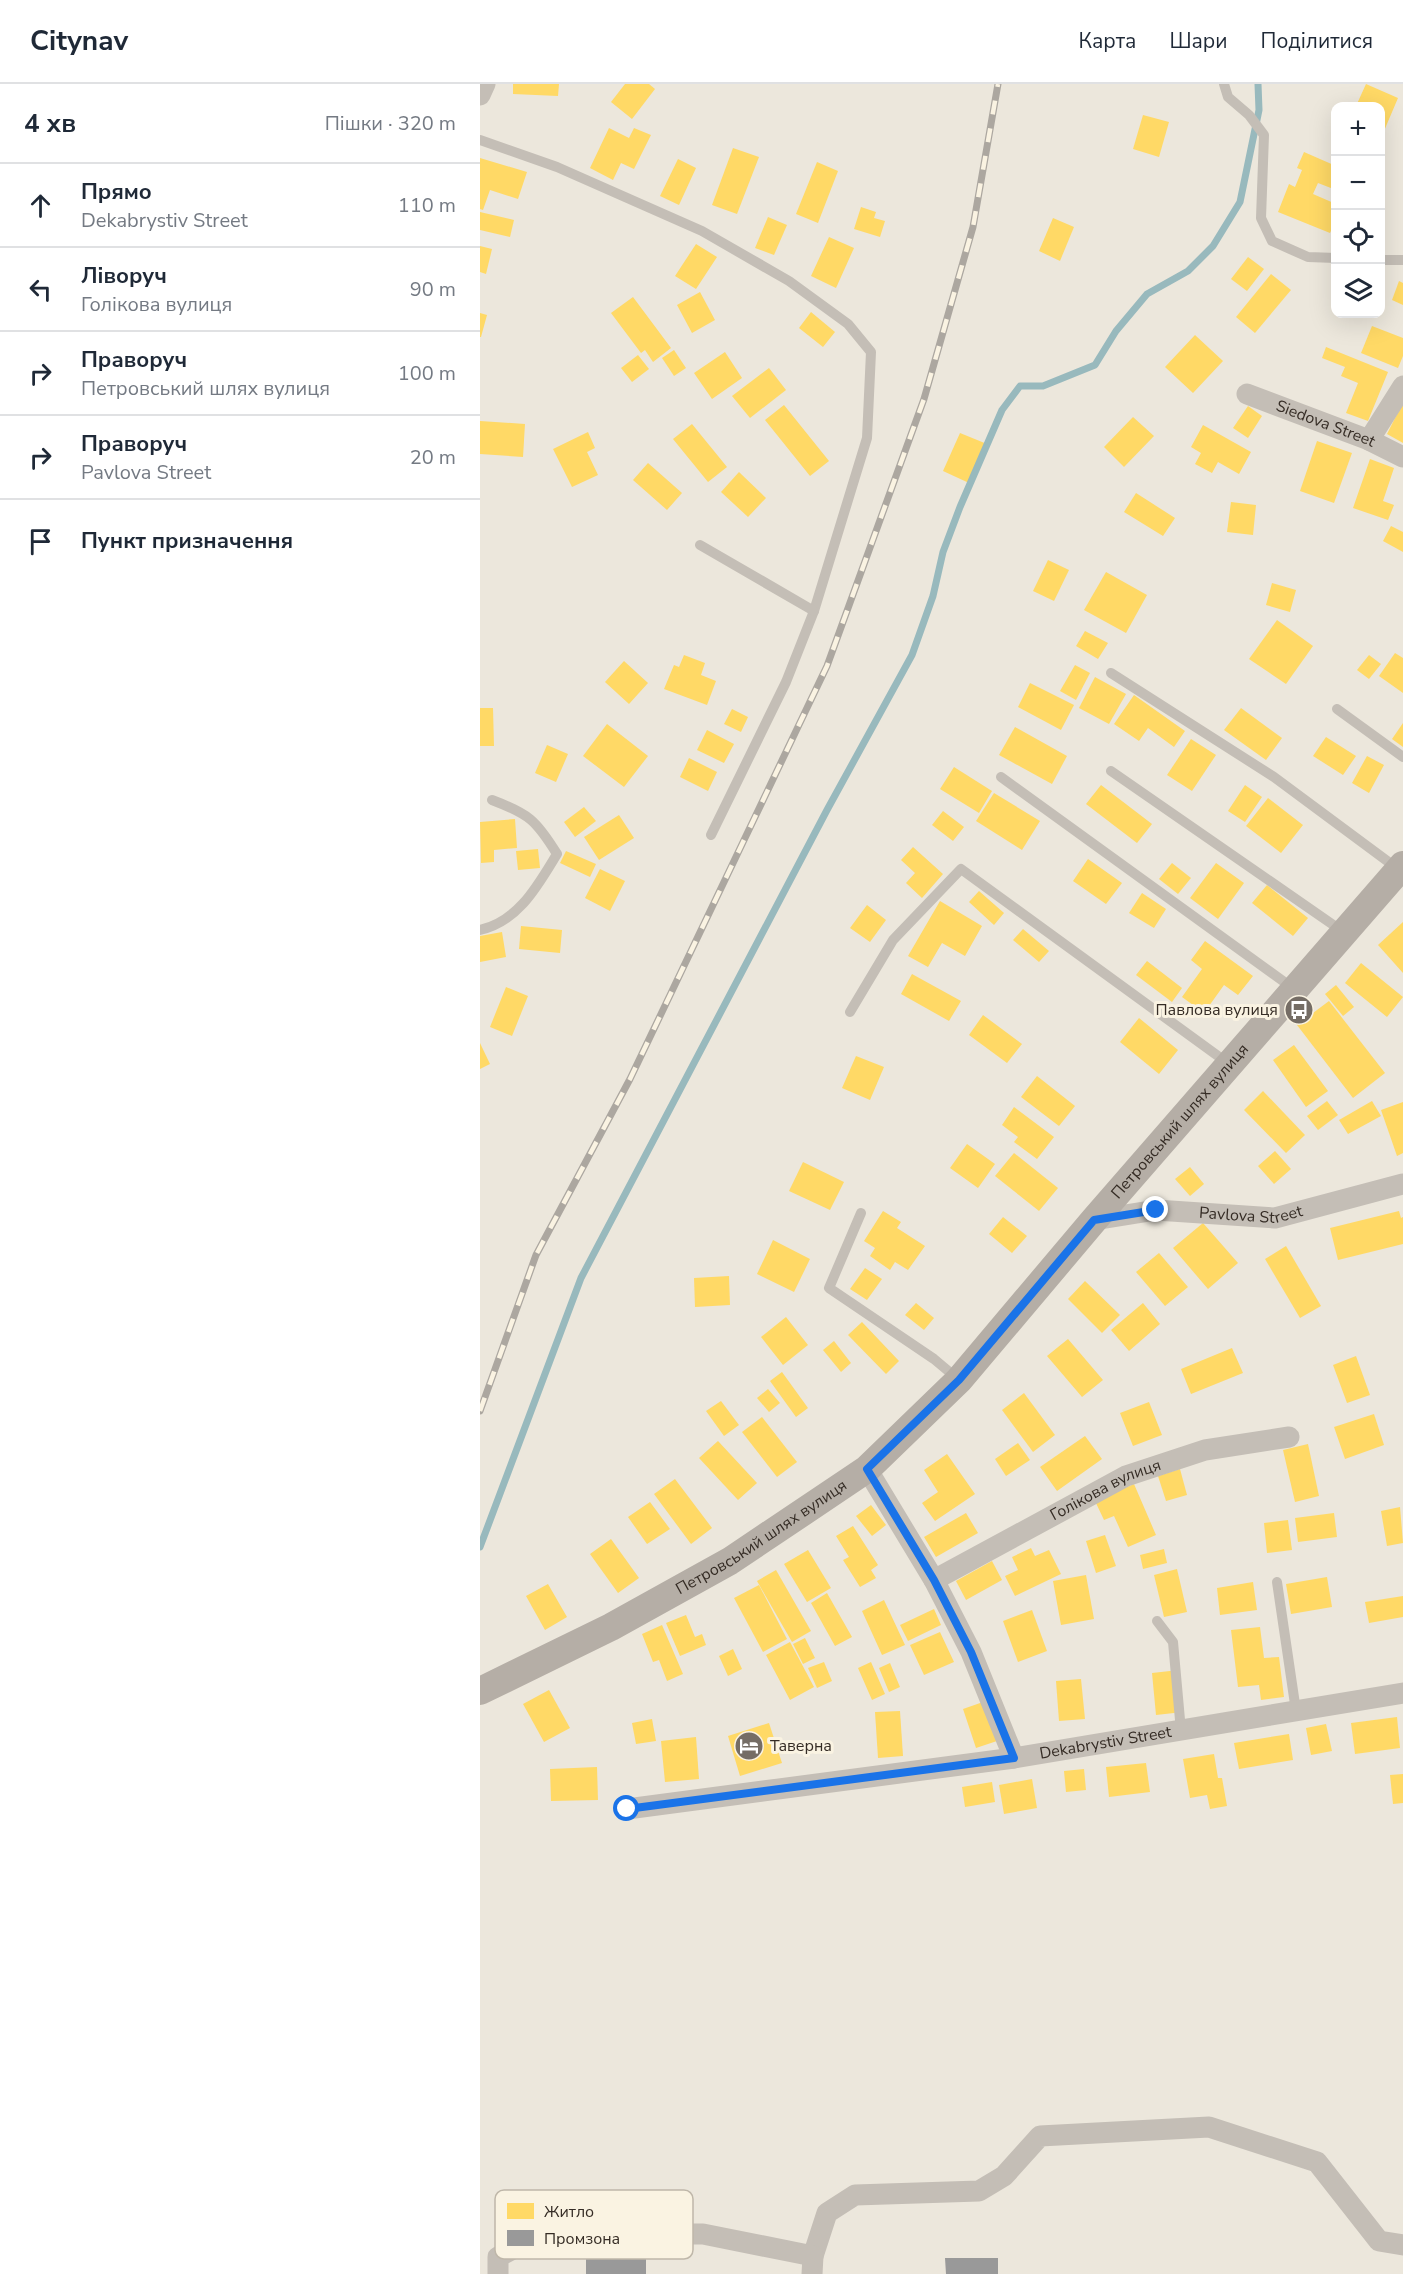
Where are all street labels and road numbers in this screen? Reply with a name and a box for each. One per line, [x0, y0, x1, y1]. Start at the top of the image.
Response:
street label: Siedova Street [1273, 395, 1380, 453]
street label: Петровський шлях вулиця [1106, 1039, 1254, 1204]
street label: Pavlova Street [1198, 1200, 1305, 1229]
street label: Голікова вулиця [1046, 1454, 1164, 1526]
street label: Петровський шлях вулиця [672, 1474, 851, 1600]
street label: Dekabrystiv Street [1038, 1721, 1173, 1765]

